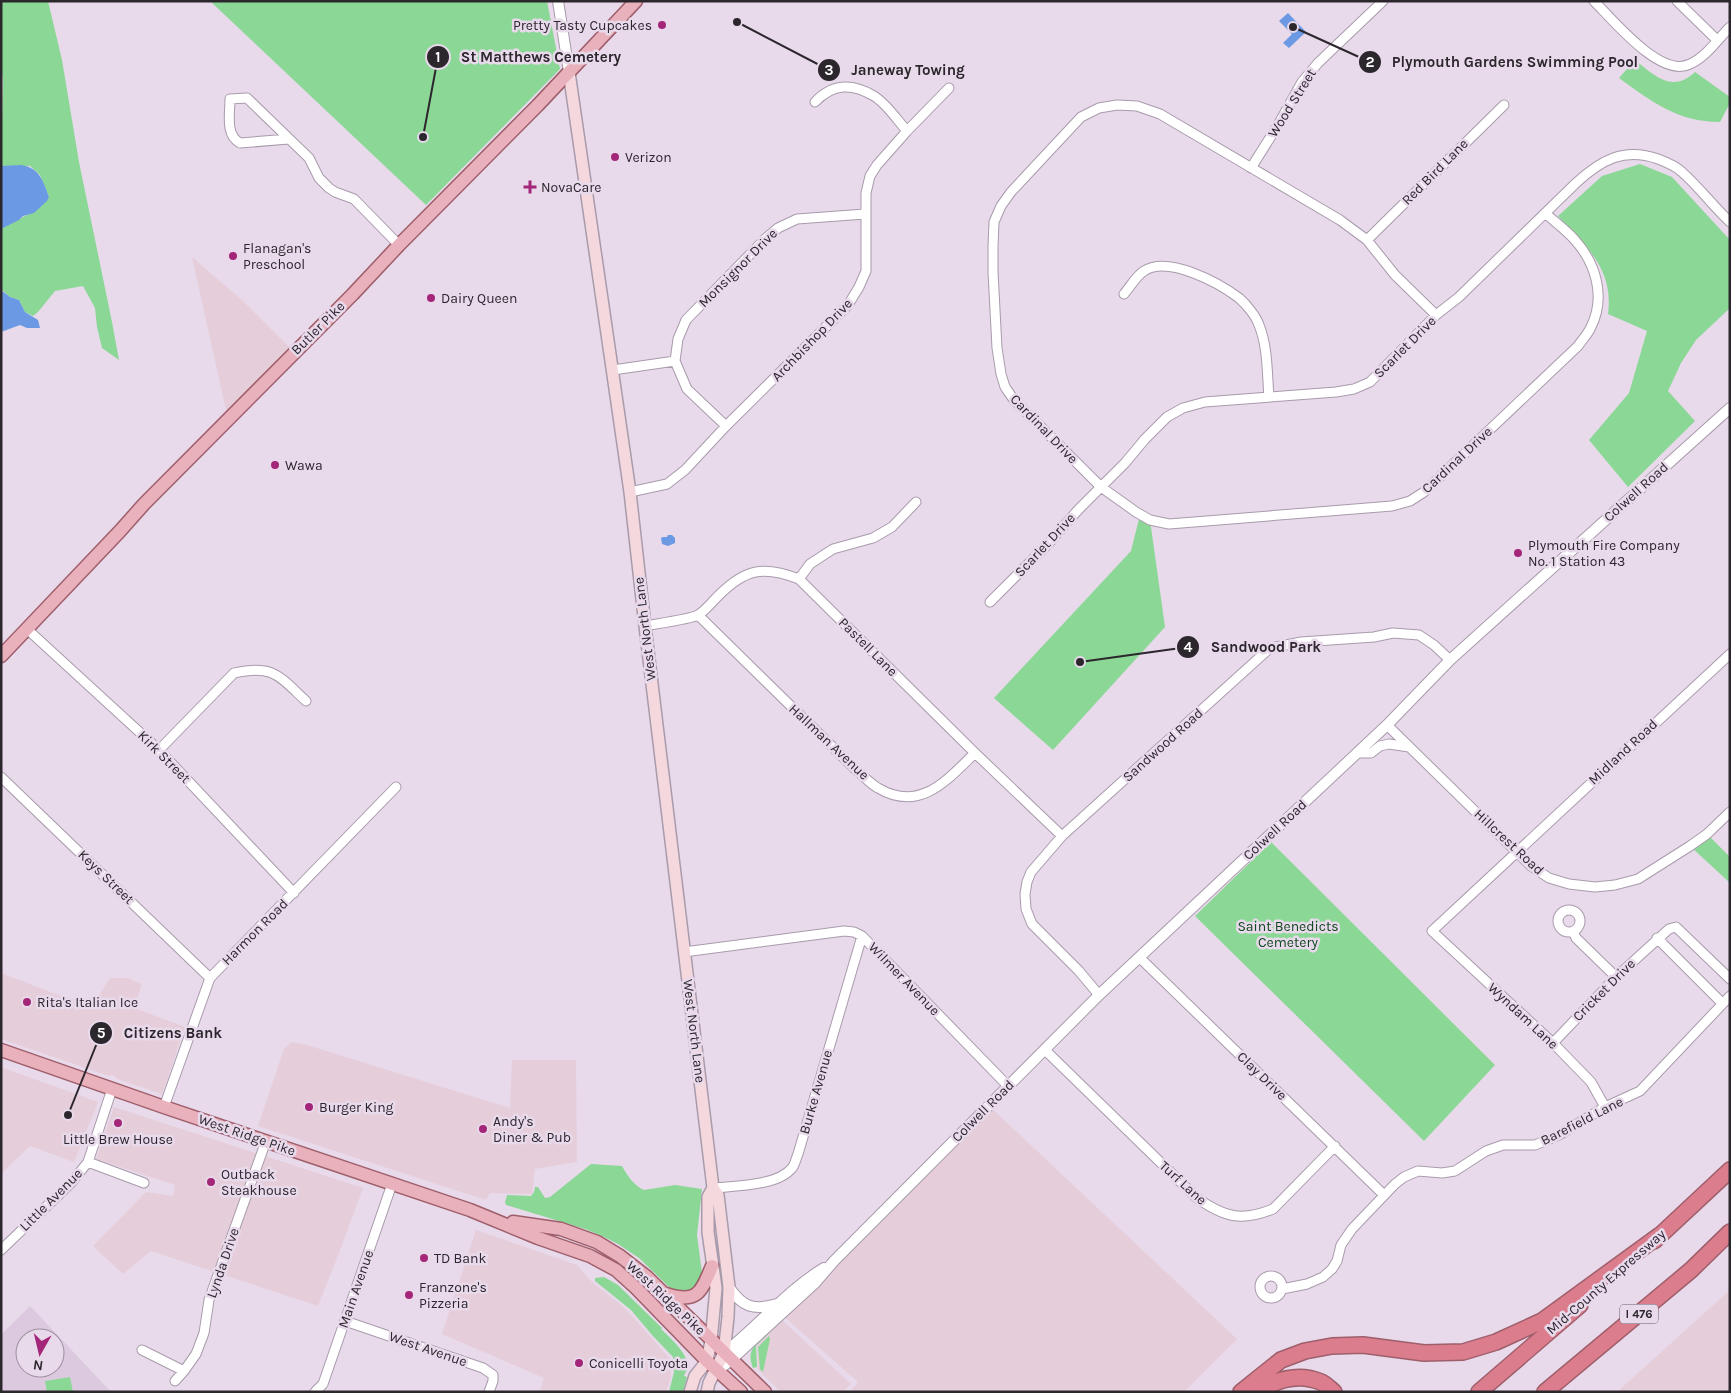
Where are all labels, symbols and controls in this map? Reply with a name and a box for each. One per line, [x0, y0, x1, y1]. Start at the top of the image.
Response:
place label: Pretty Tasty Cupcakes [513, 17, 652, 34]
marker: Pretty Tasty Cupcakes [656, 19, 668, 31]
callout: St Matthews Cemetery [425, 42, 631, 72]
callout: Plymouth Gardens Swimming Pool [1357, 47, 1649, 77]
text: 1 [435, 48, 441, 66]
text: St Matthews Cemetery [461, 48, 622, 66]
text: 2 [1365, 53, 1375, 71]
text: Plymouth Gardens Swimming Pool [1392, 53, 1638, 71]
callout: Janeway Towing [817, 55, 975, 85]
text: 3 [824, 61, 834, 79]
text: Janeway Towing [851, 61, 965, 79]
street label: Wood Street [1264, 66, 1320, 140]
street label: Red Bird Lane [1398, 135, 1472, 209]
place label: Verizon [625, 149, 672, 166]
marker: Verizon [609, 151, 621, 163]
place label: NovaCare [541, 179, 602, 196]
marker: NovaCare [523, 180, 537, 194]
street label: Monsignor Drive [695, 225, 781, 311]
place label: Flanagan's Preschool [243, 240, 311, 273]
marker: Flanagan's Preschool [227, 250, 239, 262]
place label: Dairy Queen [441, 290, 517, 307]
marker: Dairy Queen [425, 292, 437, 304]
street label: Archbishop Drive [768, 295, 856, 385]
street label: Butler Pike [288, 298, 348, 358]
street label: Scarlet Drive [1370, 312, 1440, 382]
street label: Cardinal Drive [1007, 391, 1081, 467]
street label: Cardinal Drive [1418, 423, 1496, 497]
place label: Wawa [285, 457, 323, 474]
marker: Wawa [269, 459, 281, 471]
street label: Colwell Road [1600, 459, 1672, 525]
street label: Scarlet Drive [1011, 510, 1079, 580]
place label: Plymouth Fire Company No. 1 Station 43 [1528, 537, 1680, 570]
marker: Plymouth Fire Company No. 1 Station 43 [1512, 547, 1524, 559]
street label: West North Lane [630, 576, 660, 682]
street label: Pastell Lane [835, 614, 901, 680]
callout: Sandwood Park [1176, 632, 1331, 662]
text: 4 [1184, 638, 1193, 656]
text: Sandwood Park [1211, 638, 1321, 656]
street label: Hallman Avenue [785, 700, 873, 784]
street label: Sandwood Road [1119, 704, 1207, 786]
street label: Midland Road [1585, 716, 1661, 788]
street label: Kirk Street [134, 727, 194, 787]
street label: Colwell Road [1240, 796, 1310, 864]
street label: Hillcrest Road [1471, 805, 1547, 879]
street label: Keys Street [74, 846, 138, 908]
street label: Harmon Road [218, 895, 292, 969]
park label: Saint Benedicts Cemetery [1237, 918, 1339, 951]
street label: Wilmer Avenue [865, 939, 943, 1019]
street label: Cricket Drive [1569, 955, 1639, 1025]
street label: West North Lane [679, 978, 709, 1084]
street label: Wyndam Lane [1484, 979, 1562, 1053]
place label: Rita's Italian Ice [37, 994, 138, 1011]
marker: Rita's Italian Ice [21, 996, 33, 1008]
callout: Citizens Bank [89, 1018, 232, 1048]
text: 5 [97, 1024, 106, 1042]
text: Citizens Bank [124, 1024, 222, 1042]
street label: Burke Avenue [796, 1048, 836, 1136]
street label: Clay Drive [1234, 1048, 1290, 1104]
street label: Colwell Road [948, 1076, 1018, 1146]
street label: Barefield Lane [1538, 1093, 1626, 1149]
place label: Burger King [319, 1099, 394, 1116]
marker: Burger King [303, 1101, 315, 1113]
street label: West Ridge Pike [196, 1110, 298, 1160]
place label: Andy's Diner & Pub [493, 1113, 571, 1146]
marker: Little Brew House [112, 1117, 124, 1129]
marker: Andy's Diner & Pub [477, 1123, 489, 1135]
place label: Little Brew House [63, 1131, 173, 1148]
street label: Turf Lane [1156, 1157, 1210, 1209]
street label: Little Avenue [16, 1165, 86, 1235]
place label: Outback Steakhouse [221, 1166, 297, 1199]
marker: Outback Steakhouse [205, 1176, 217, 1188]
street label: Mid-County Expressway [1543, 1225, 1669, 1338]
street label: Lynda Drive [203, 1226, 243, 1300]
street label: Main Avenue [335, 1248, 377, 1330]
place label: TD Bank [434, 1250, 486, 1267]
marker: TD Bank [418, 1252, 430, 1264]
street label: West Ridge Pike [623, 1257, 709, 1339]
place label: Franzone's Pizzeria [419, 1279, 487, 1312]
marker: Franzone's Pizzeria [403, 1289, 415, 1301]
road number: I 476 [1620, 1305, 1658, 1324]
north arrow [15, 1328, 65, 1378]
street label: West Avenue [387, 1328, 469, 1370]
place label: Conicelli Toyota [589, 1355, 688, 1372]
text: N [32, 1356, 44, 1374]
marker: Conicelli Toyota [573, 1357, 585, 1369]

